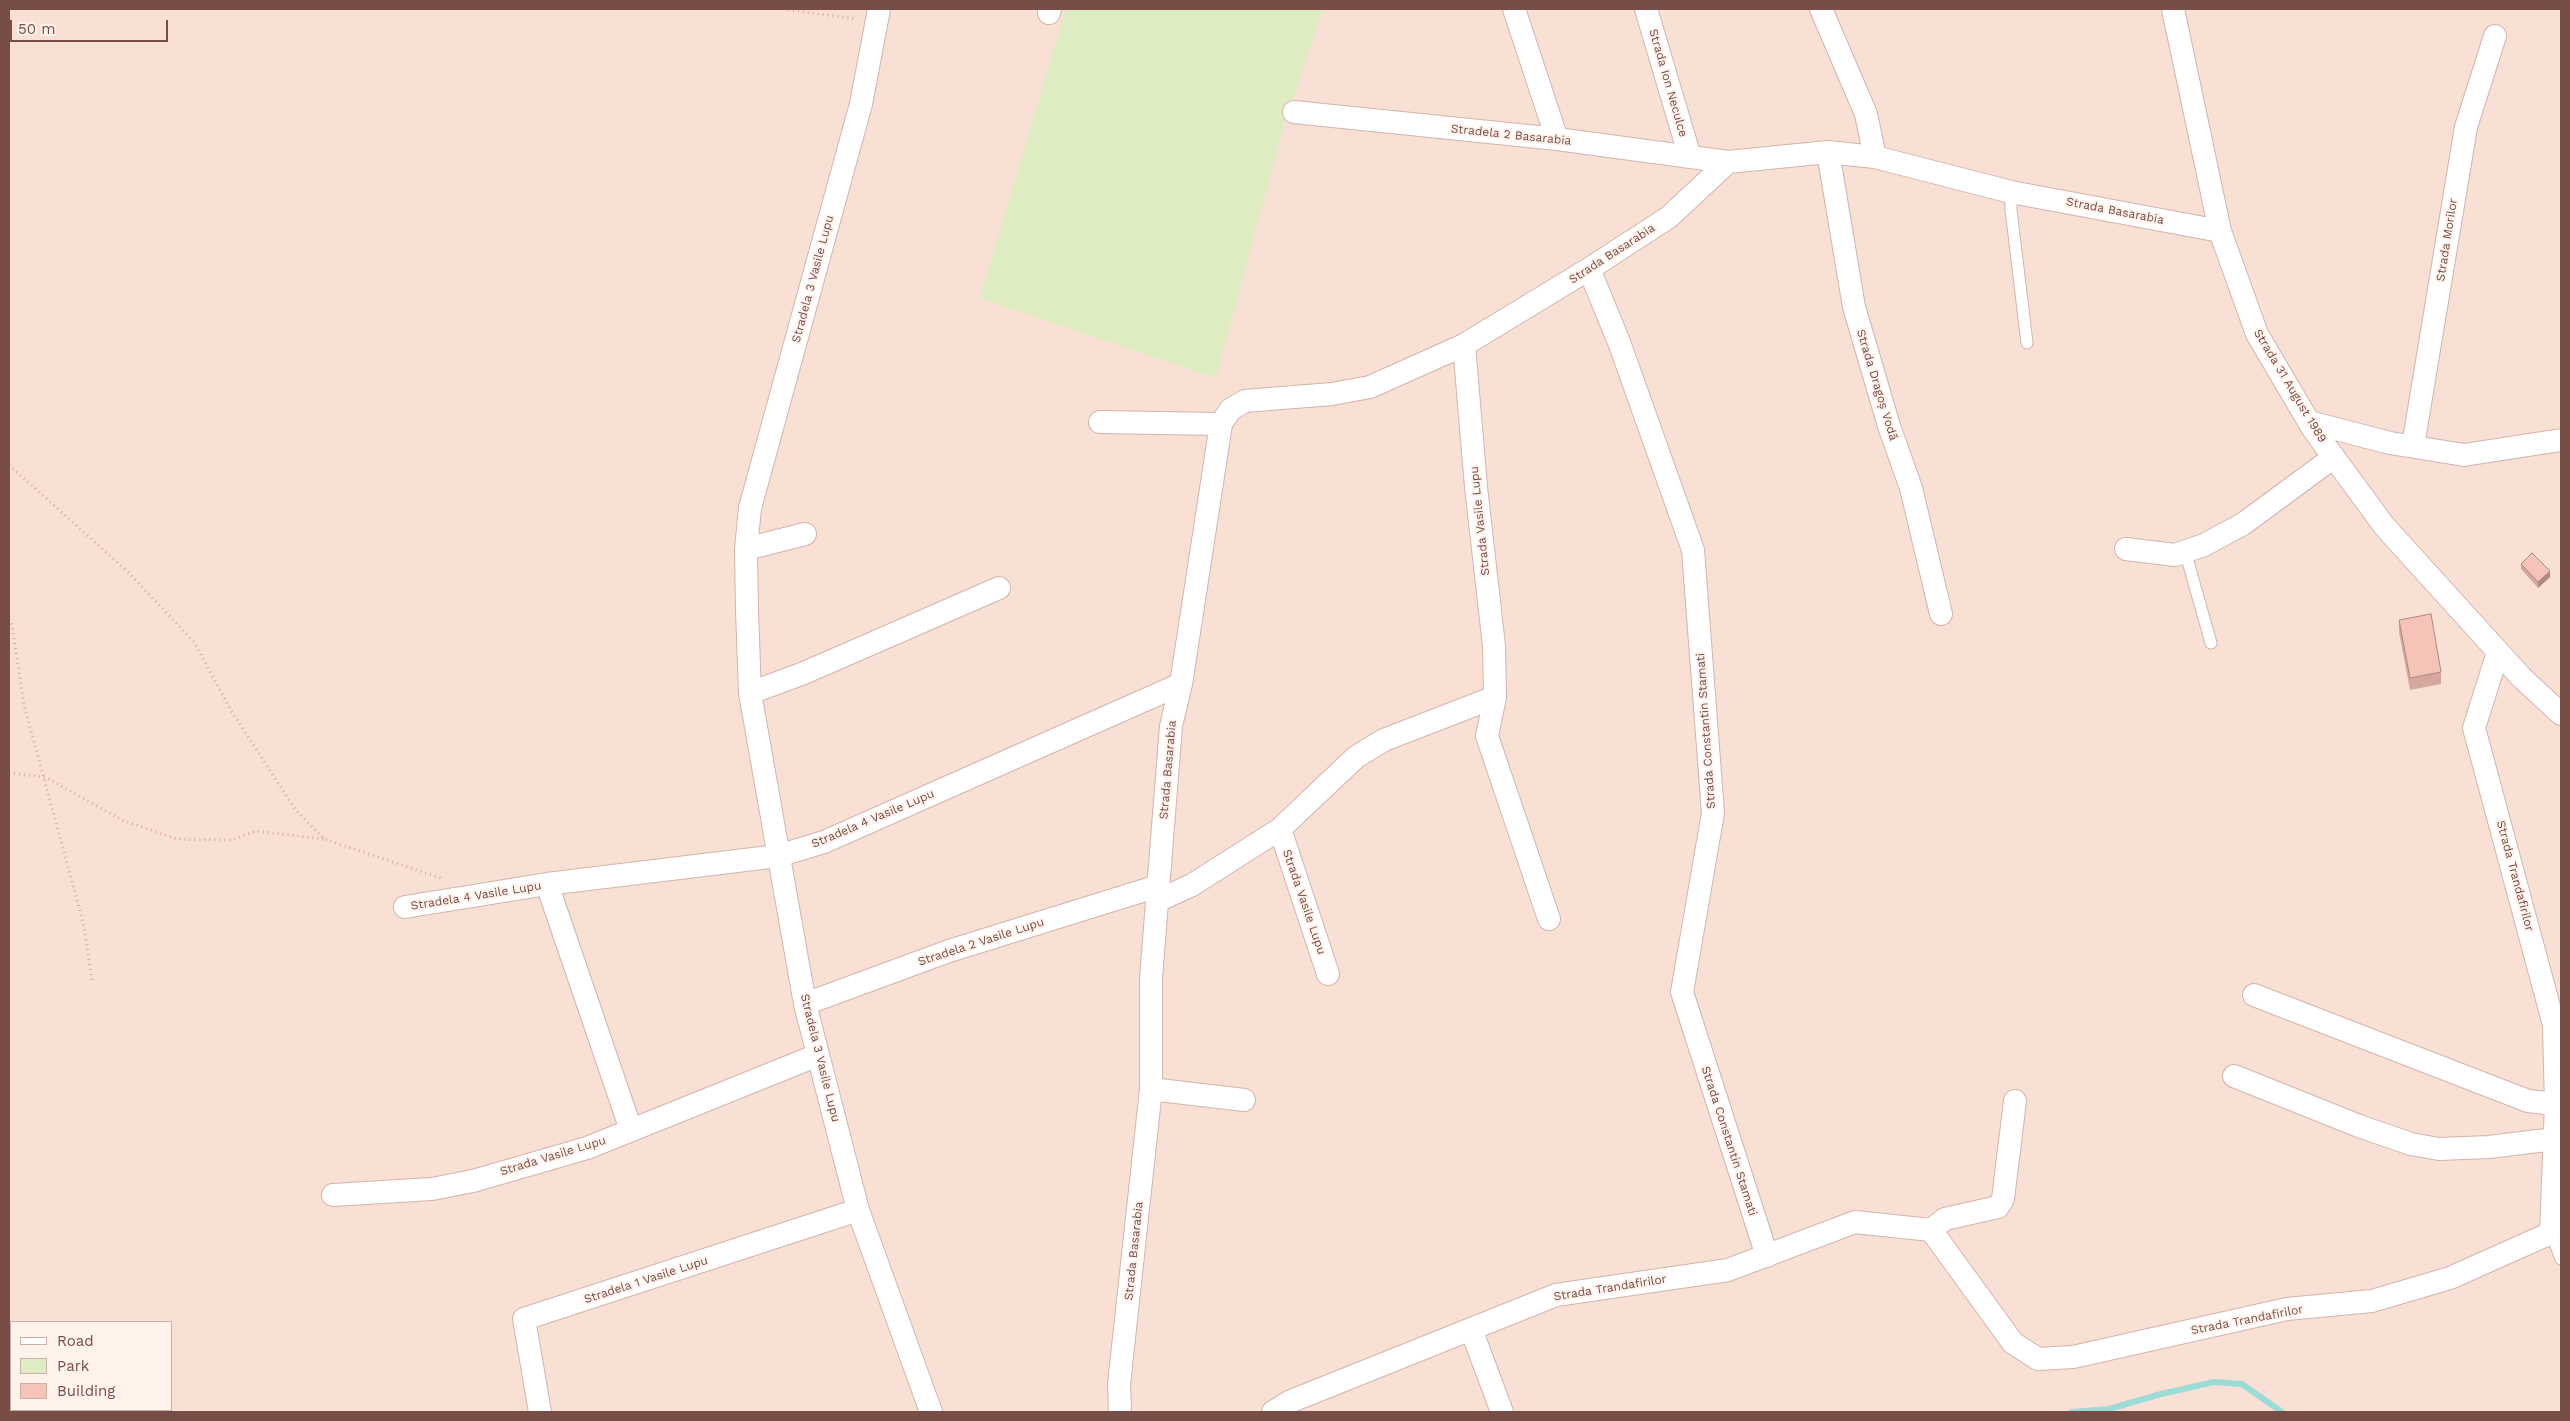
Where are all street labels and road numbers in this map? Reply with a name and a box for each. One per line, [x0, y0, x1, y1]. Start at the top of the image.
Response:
street label: Strada Ion Neculce [1646, 27, 1690, 139]
street label: Stradela 2 Basarabia [1450, 122, 1572, 148]
street label: Strada Basarabia [2065, 194, 2165, 228]
street label: Strada Morilor [2433, 197, 2461, 283]
street label: Stradela 3 Vasile Lupu [789, 214, 837, 344]
street label: Strada Basarabia [1566, 221, 1658, 287]
street label: Strada 31 August 1989 [2250, 327, 2330, 445]
street label: Strada Dragoș Vodă [1853, 328, 1901, 442]
street label: Strada Vasile Lupu [1467, 466, 1493, 576]
street label: Strada Constantin Stamati [1693, 652, 1719, 810]
street label: Strada Basarabia [1156, 720, 1180, 820]
street label: Stradela 4 Vasile Lupu [809, 787, 937, 851]
street label: Strada Trandafirilor [2493, 819, 2537, 933]
street label: Strada Vasile Lupu [1279, 848, 1329, 956]
street label: Stradela 4 Vasile Lupu [410, 879, 542, 913]
street label: Stradela 2 Vasile Lupu [916, 915, 1046, 969]
street label: Stradela 3 Vasile Lupu [797, 992, 843, 1124]
street label: Strada Constantin Stamati [1698, 1064, 1760, 1218]
street label: Strada Vasile Lupu [498, 1133, 608, 1179]
street label: Strada Basarabia [1122, 1201, 1146, 1301]
street label: Stradela 1 Vasile Lupu [582, 1253, 710, 1307]
street label: Strada Trandafirilor [1553, 1272, 1667, 1304]
street label: Strada Trandafirilor [2190, 1302, 2304, 1338]

